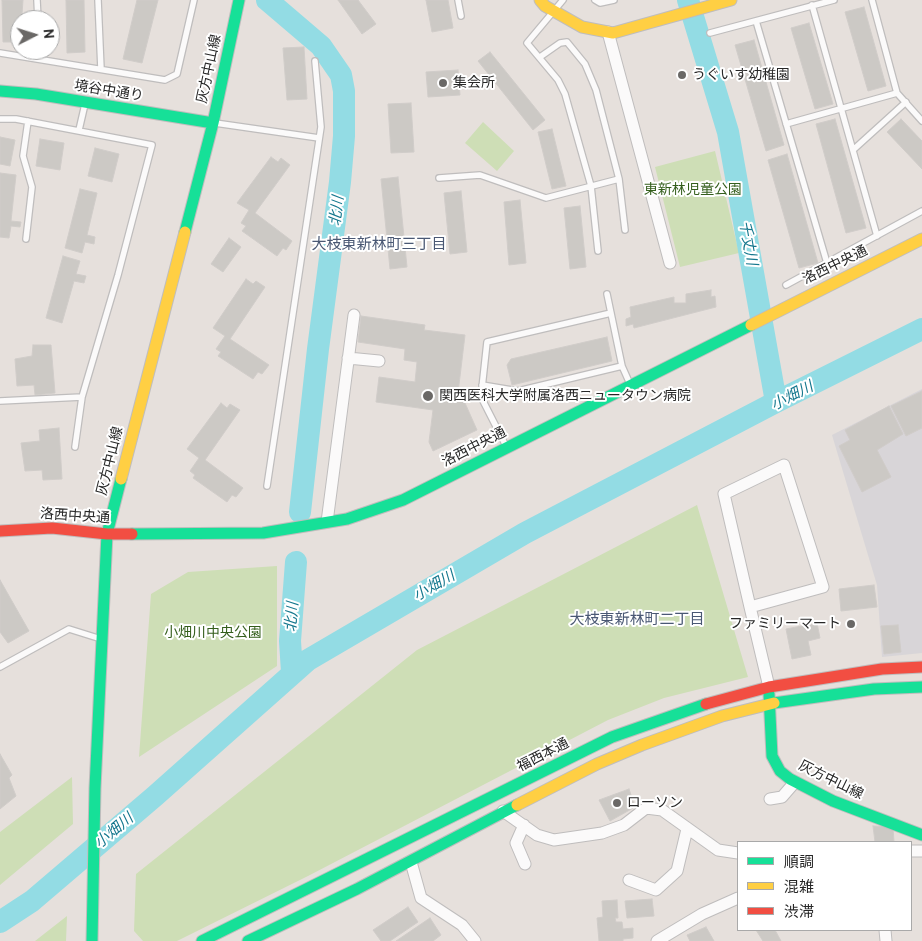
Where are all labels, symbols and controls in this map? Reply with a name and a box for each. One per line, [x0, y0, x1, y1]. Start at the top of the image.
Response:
north arrow [10, 10, 60, 60]
text: N [40, 28, 58, 39]
street label: 灰方中山線 [194, 33, 224, 105]
place label: うぐいす幼稚園 [692, 67, 790, 83]
marker: うぐいす幼稚園 [676, 69, 688, 81]
place label: 集会所 [453, 75, 495, 91]
street label: 境谷中通り [73, 77, 145, 105]
marker: 集会所 [437, 77, 449, 89]
park label: 東新林児童公園 [644, 182, 742, 198]
water label: 北川 [326, 195, 348, 227]
water label: 千丈川 [735, 219, 761, 267]
district label: 大枝東新林町三丁目 [312, 236, 446, 254]
street label: 洛西中央通 [800, 242, 870, 288]
water label: 小畑川 [768, 378, 816, 414]
place label: 関西医科大学附属洛西ニュータウン病院 [439, 388, 691, 404]
marker: 関西医科大学附属洛西ニュータウン病院 [421, 389, 435, 403]
street label: 洛西中央通 [439, 424, 509, 470]
street label: 灰方中山線 [93, 425, 127, 497]
street label: 洛西中央通 [39, 505, 111, 527]
water label: 小畑川 [410, 567, 458, 605]
water label: 北川 [282, 601, 302, 633]
district label: 大枝東新林町二丁目 [570, 611, 704, 629]
place label: ファミリーマート [729, 616, 841, 632]
marker: ファミリーマート [845, 618, 857, 630]
park label: 小畑川中央公園 [164, 625, 262, 641]
street label: 福西本通 [514, 735, 572, 775]
street label: 灰方中山線 [796, 757, 866, 803]
place label: ローソン [627, 795, 683, 811]
marker: ローソン [611, 797, 623, 809]
water label: 小畑川 [91, 810, 137, 852]
legend [737, 841, 912, 931]
text: 順調 [784, 853, 814, 871]
text: 混雑 [784, 878, 814, 896]
text: 渋滞 [784, 903, 814, 921]

